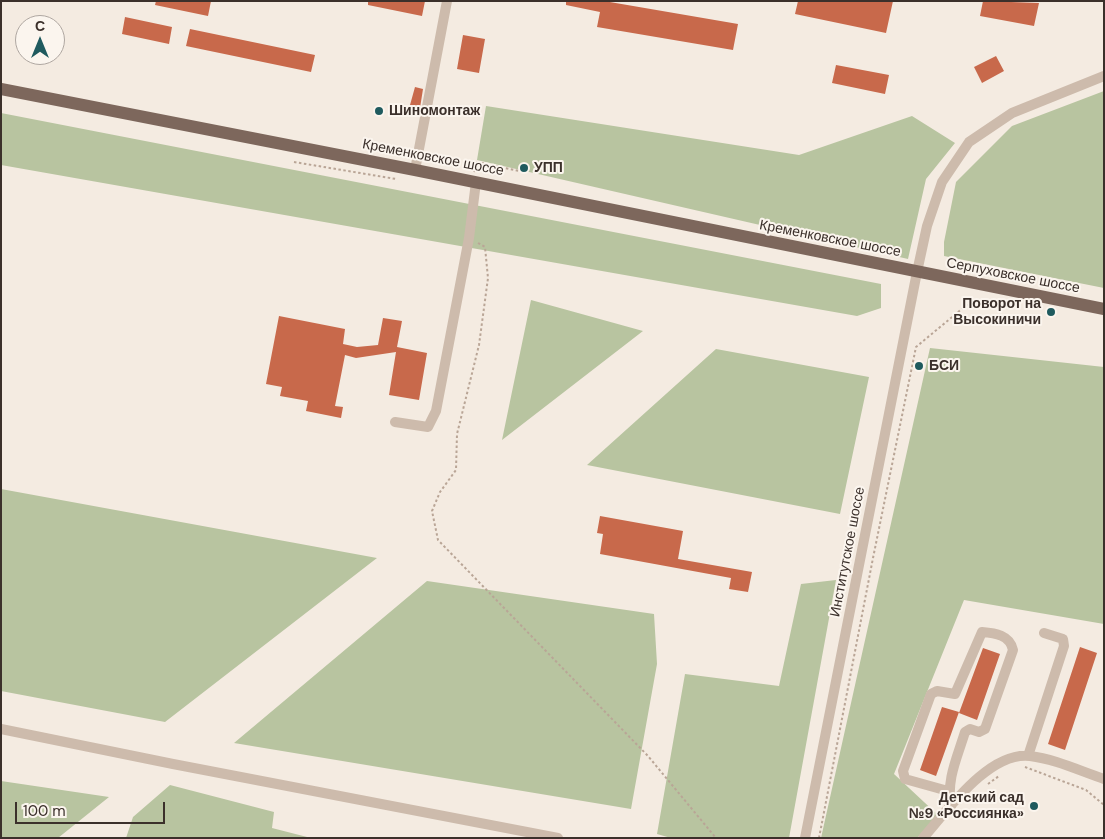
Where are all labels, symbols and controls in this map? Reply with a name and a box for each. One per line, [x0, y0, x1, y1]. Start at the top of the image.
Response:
north arrow [15, 15, 65, 65]
text: С [35, 17, 45, 35]
place label: Шиномонтаж [389, 103, 480, 119]
marker: Шиномонтаж [373, 105, 385, 117]
street label: Кременковское шоссе [361, 136, 505, 180]
place label: УПП [534, 160, 563, 176]
marker: УПП [518, 162, 530, 174]
street label: Кременковское шоссе [758, 217, 902, 261]
street label: Серпуховское шоссе [945, 255, 1081, 297]
place label: Поворот на Высокиничи [953, 296, 1041, 328]
marker: Поворот на Высокиничи [1045, 306, 1057, 318]
place label: БСИ [929, 358, 959, 374]
marker: БСИ [913, 360, 925, 372]
street label: Институтское шоссе [827, 485, 869, 619]
place label: Детcкий сад №9 «Россиянка» [909, 790, 1024, 822]
scale bar [18, 792, 168, 824]
marker: Детcкий сад №9 «Россиянка» [1028, 800, 1040, 812]
text: 100 m [23, 801, 66, 821]

